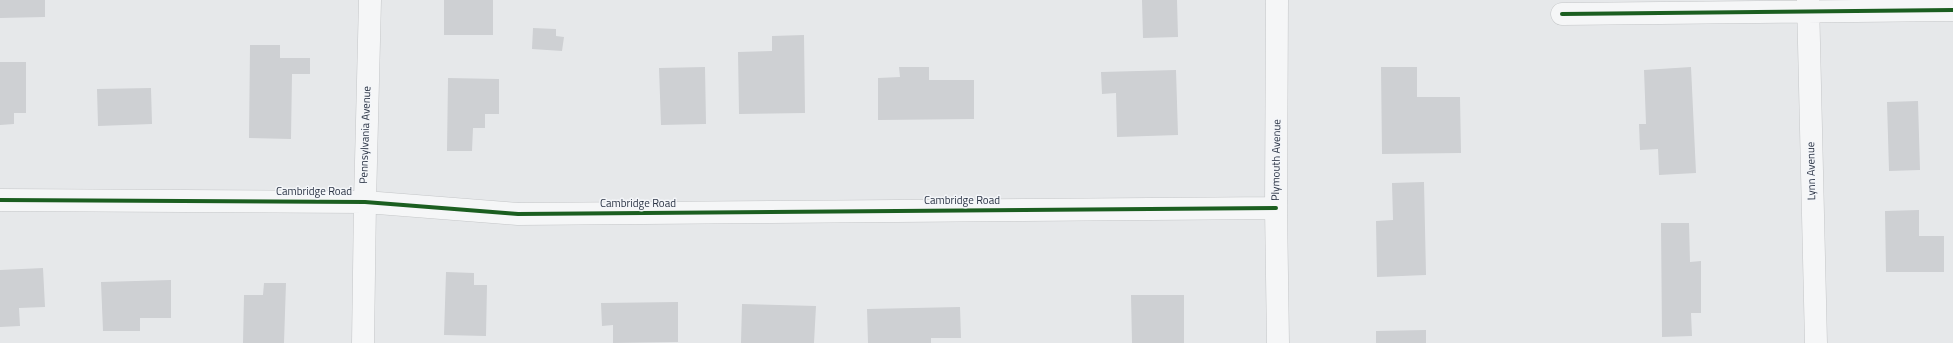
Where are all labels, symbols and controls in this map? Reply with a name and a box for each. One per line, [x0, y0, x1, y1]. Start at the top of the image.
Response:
street label: Pennsylvania Avenue [358, 86, 374, 184]
street label: Plymouth Avenue [1270, 119, 1284, 201]
street label: Lynn Avenue [1805, 142, 1819, 200]
street label: Cambridge Road [276, 185, 352, 199]
street label: Cambridge Road [924, 194, 1000, 208]
street label: Cambridge Road [600, 197, 676, 211]

